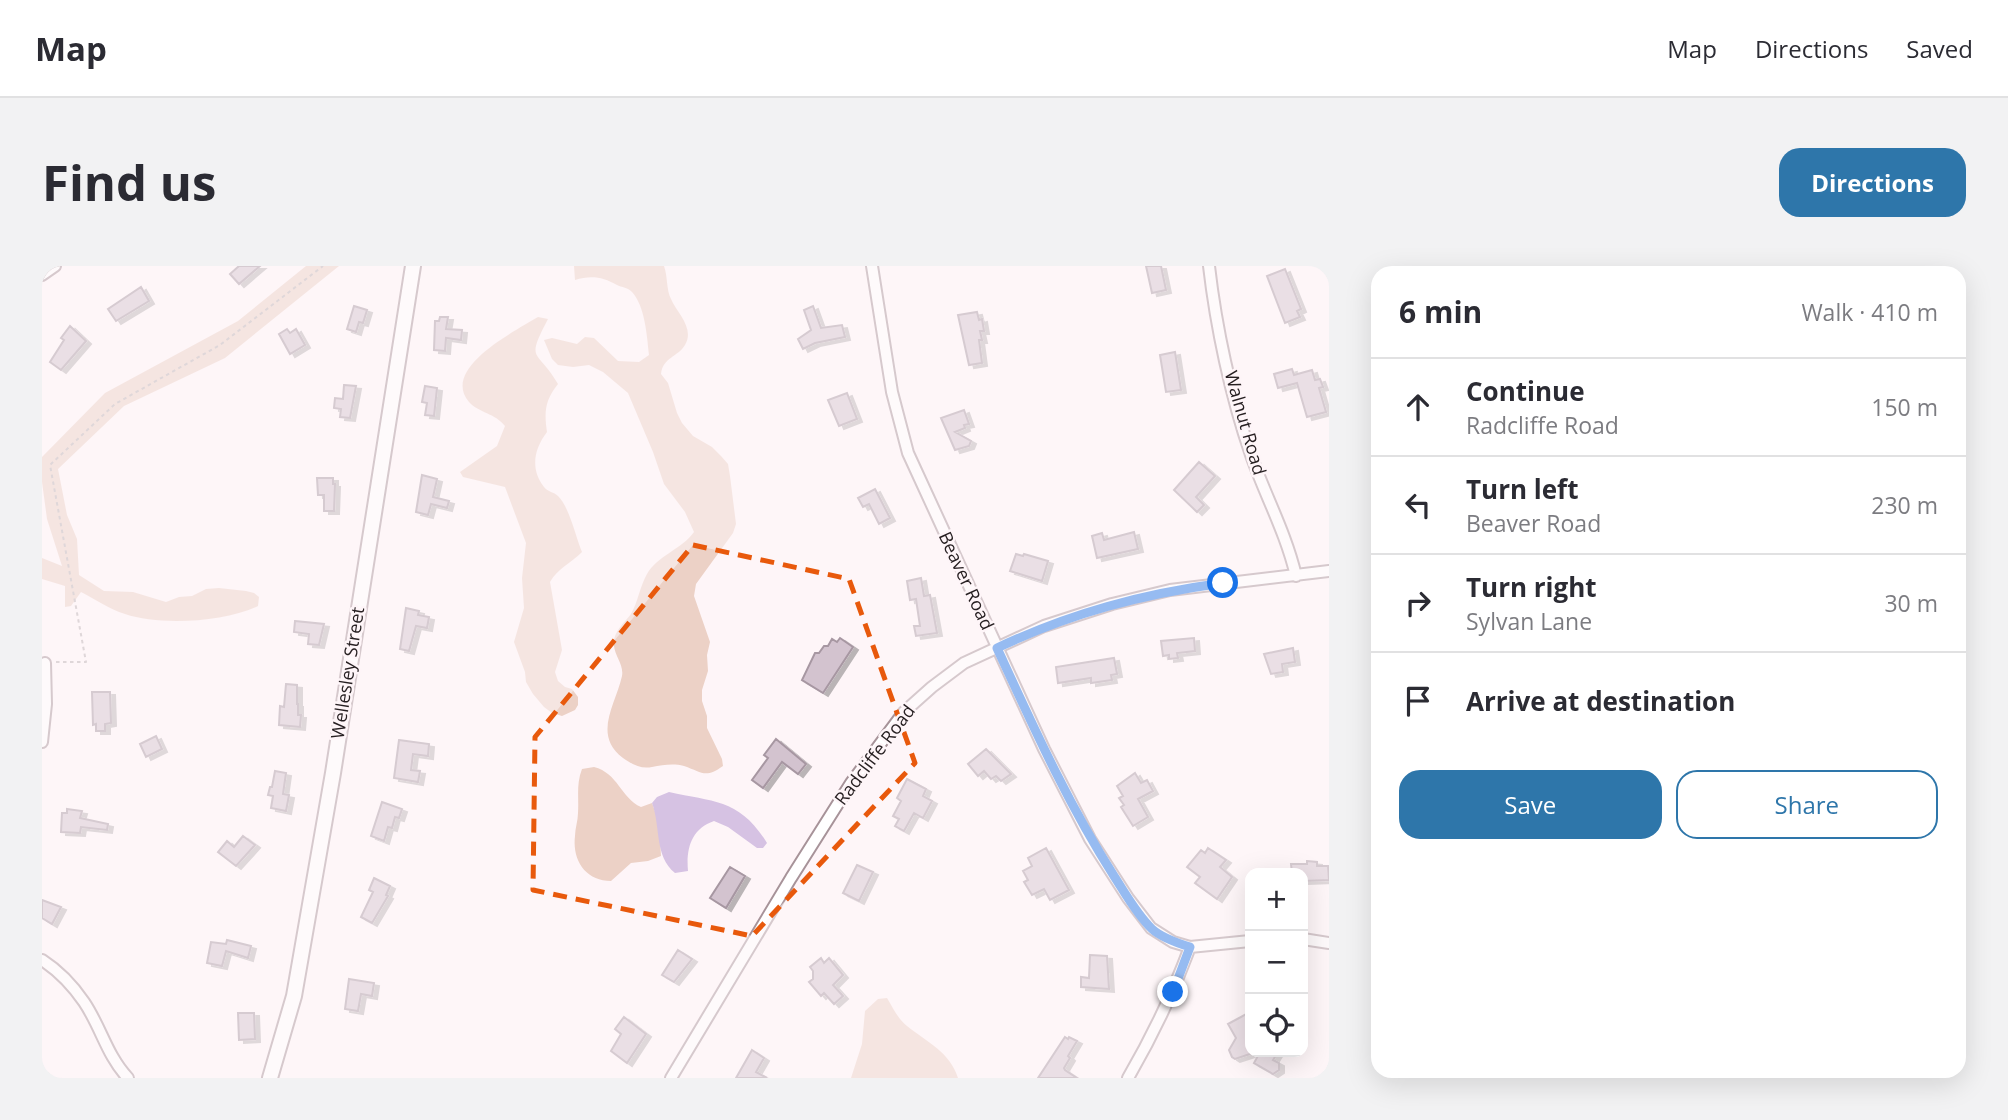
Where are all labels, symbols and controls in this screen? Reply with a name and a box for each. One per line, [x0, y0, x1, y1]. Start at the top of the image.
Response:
text: Map [35, 26, 107, 71]
text: Map [1667, 32, 1717, 65]
text: Directions [1755, 32, 1868, 65]
text: Saved [1906, 32, 1973, 65]
button: Directions [1779, 148, 1966, 217]
text: Find us [42, 149, 216, 215]
text: 6 min [1399, 291, 1482, 332]
text: Walk · 410 m [1801, 296, 1938, 328]
street label: Walnut Road [1220, 368, 1272, 478]
text: Continue [1466, 373, 1585, 409]
icon: ahead [1399, 388, 1437, 426]
text: 150 m [1871, 391, 1938, 423]
text: Radcliffe Road [1466, 409, 1619, 441]
text: Turn left [1466, 471, 1578, 507]
icon: left [1399, 486, 1437, 524]
text: 230 m [1871, 489, 1938, 521]
text: Beaver Road [1466, 507, 1601, 539]
street label: Beaver Road [934, 528, 1000, 634]
route start [1207, 567, 1238, 598]
text: Turn right [1466, 569, 1597, 605]
icon: right [1399, 584, 1437, 622]
text: 30 m [1884, 587, 1938, 619]
street label: Wellesley Street [325, 605, 369, 740]
text: Sylvan Lane [1466, 605, 1592, 637]
icon: arrive [1399, 682, 1437, 720]
text: Arrive at destination [1466, 683, 1735, 719]
street label: Radcliffe Road [829, 699, 920, 809]
button: Save [1399, 770, 1662, 839]
button: Share [1676, 770, 1938, 839]
map controls [1245, 868, 1308, 1057]
button: + [1245, 868, 1308, 931]
button: − [1245, 931, 1308, 994]
route end [1157, 976, 1188, 1007]
button: locate [1245, 994, 1308, 1057]

